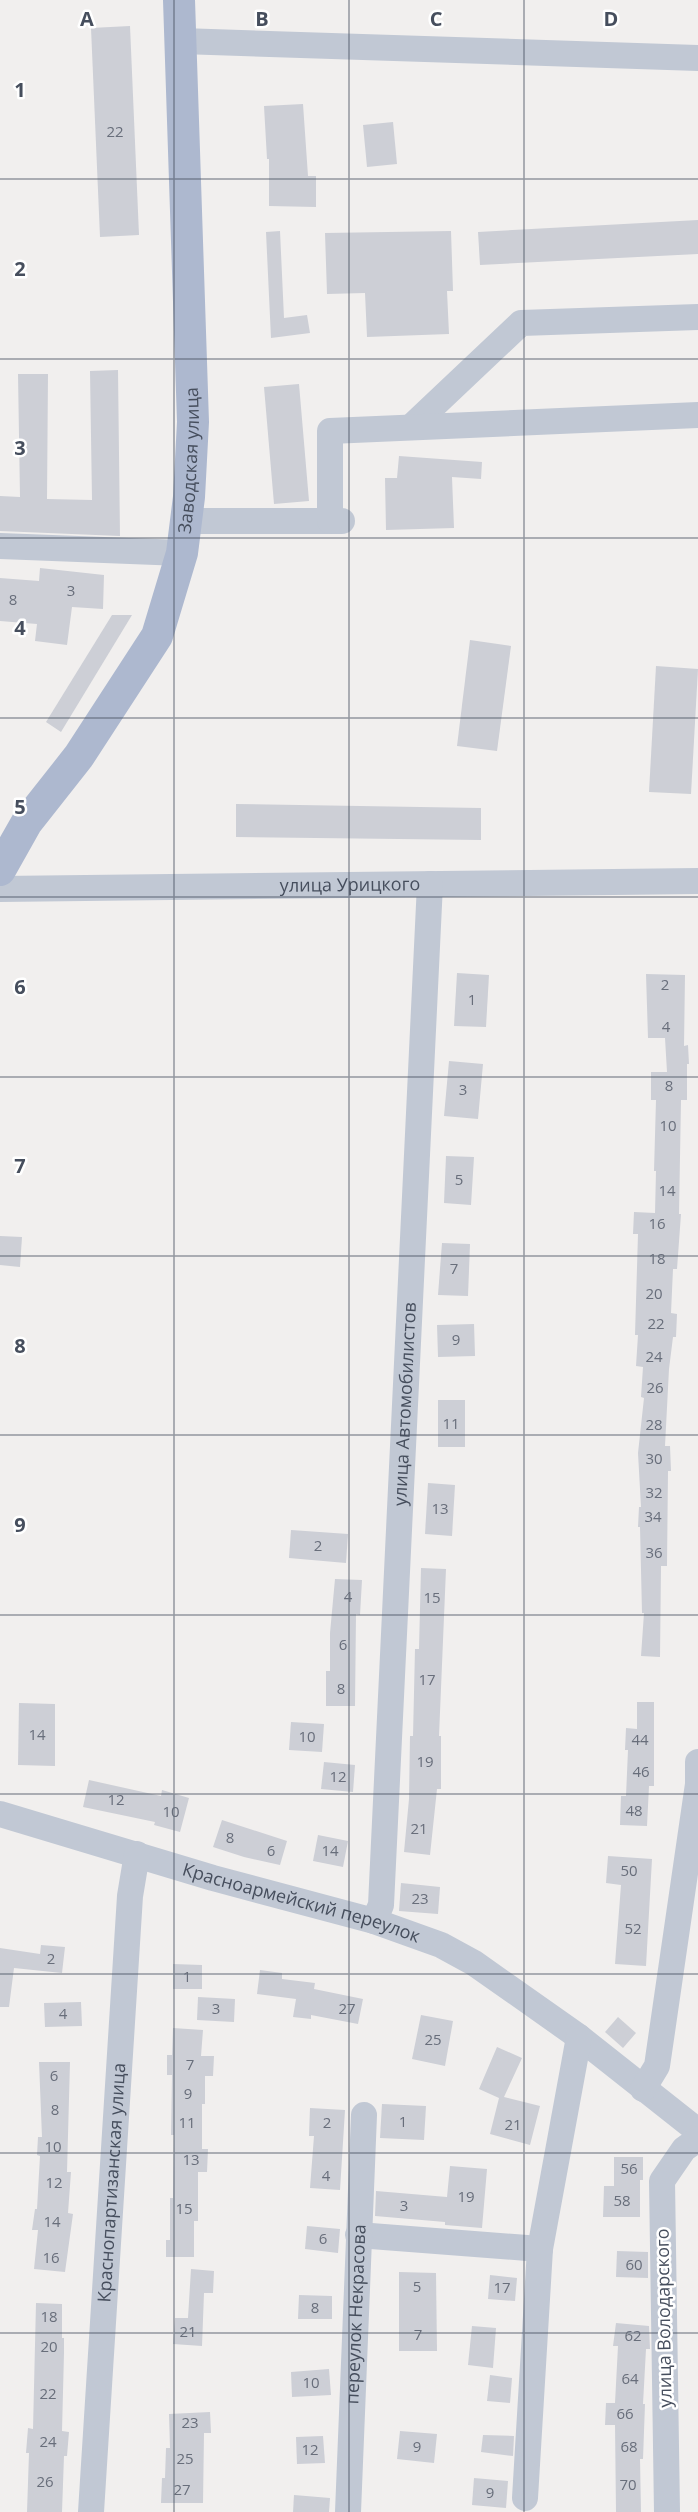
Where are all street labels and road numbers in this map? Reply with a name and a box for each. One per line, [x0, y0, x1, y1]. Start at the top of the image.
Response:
street label: Заводская улица [172, 387, 204, 535]
street label: улица Урицкого [280, 871, 420, 897]
street label: улица Автомобилистов [387, 1301, 421, 1506]
street label: Красноармейский переулок [180, 1857, 424, 1948]
street label: Краснопартизанская улица [91, 2062, 130, 2303]
street label: переулок Некрасова [339, 2224, 371, 2405]
street label: улица Володарского [649, 2228, 677, 2408]

